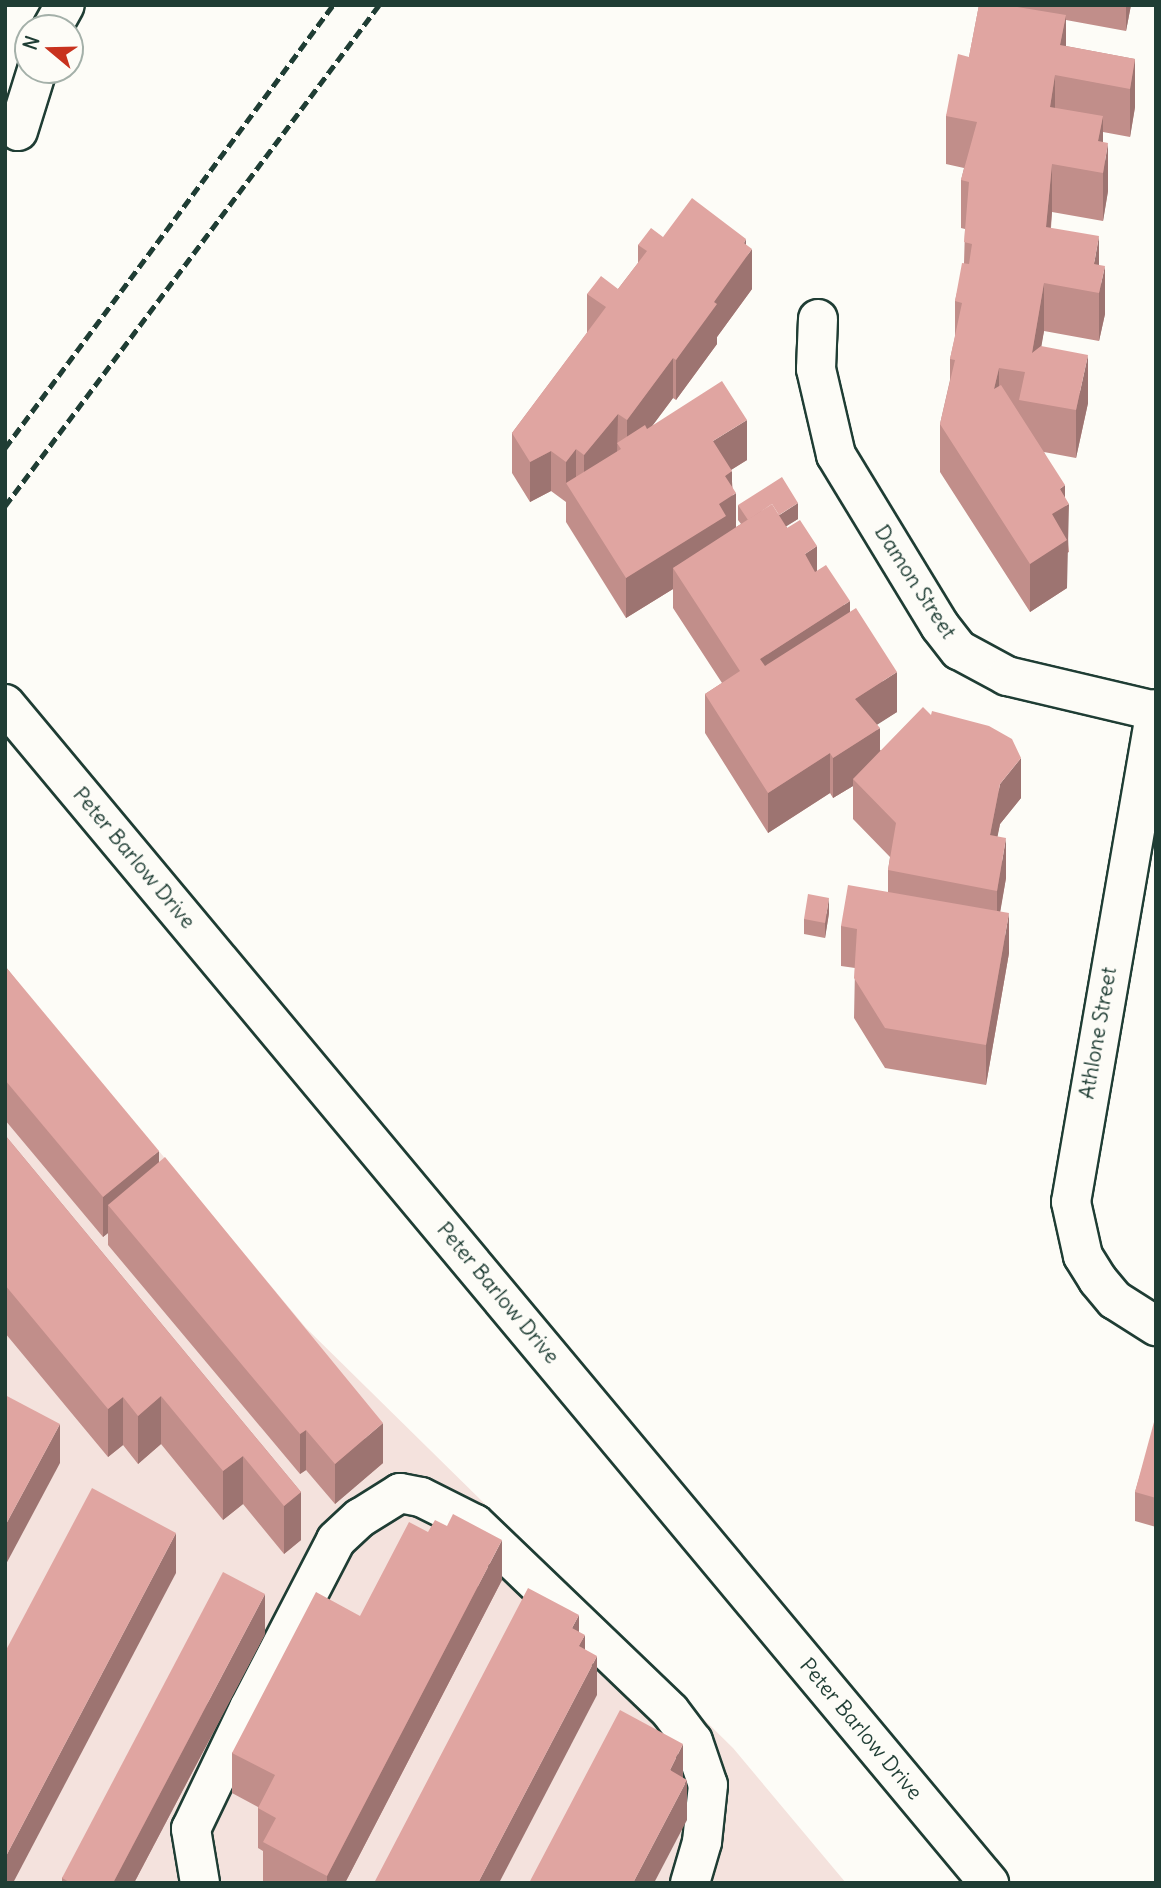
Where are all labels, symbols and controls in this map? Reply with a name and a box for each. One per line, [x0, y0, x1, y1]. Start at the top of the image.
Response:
north arrow [14, 14, 84, 84]
text: N [18, 33, 45, 53]
street label: Damon Street [869, 520, 961, 644]
street label: Peter Barlow Drive [68, 782, 200, 934]
street label: Athlone Street [1074, 965, 1122, 1101]
street label: Peter Barlow Drive [432, 1217, 564, 1369]
street label: Peter Barlow Drive [795, 1653, 927, 1805]

